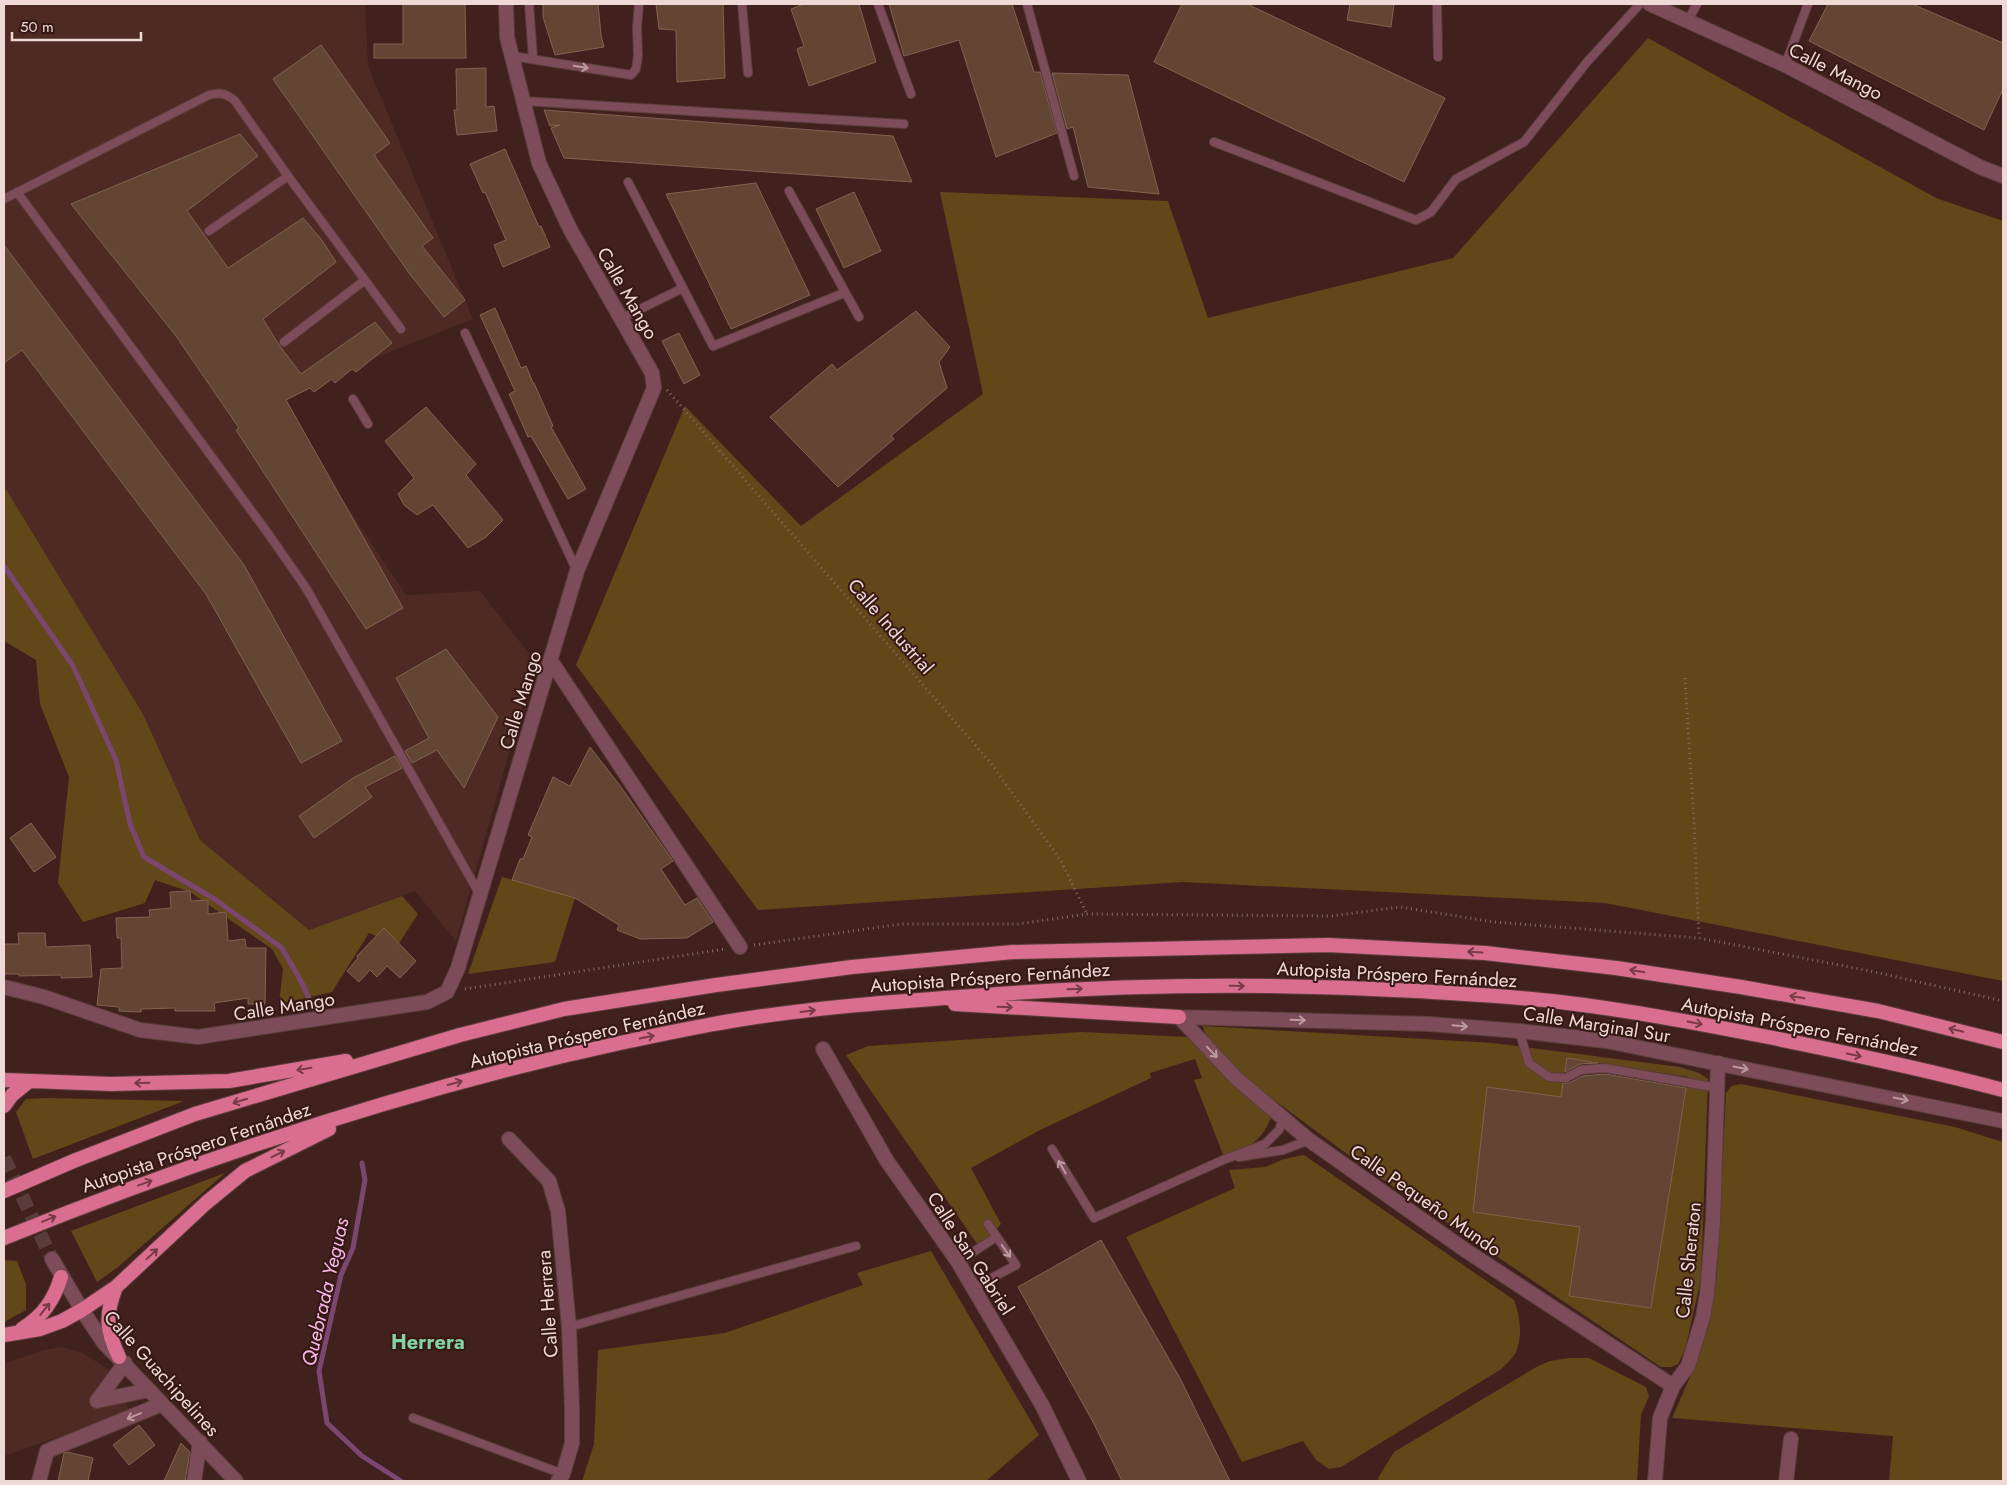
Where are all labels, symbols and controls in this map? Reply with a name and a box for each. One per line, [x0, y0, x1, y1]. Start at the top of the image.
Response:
scale bar [12, 10, 141, 42]
text: 50 m [20, 16, 54, 38]
street label: Calle Mango [1784, 36, 1887, 107]
one-way arrow [573, 62, 589, 72]
street label: Calle Mango [590, 242, 665, 344]
street label: Calle Industrial [841, 573, 940, 680]
street label: Calle Mango [493, 647, 548, 753]
one-way arrow [1467, 948, 1483, 957]
street label: Autopista Próspero Fernández [1276, 955, 1518, 994]
street label: Autopista Próspero Fernández [869, 956, 1111, 999]
one-way arrow [1629, 965, 1645, 975]
one-way arrow [1229, 981, 1245, 990]
street label: Calle Mango [232, 985, 337, 1028]
one-way arrow [1067, 985, 1083, 994]
street label: Autopista Próspero Fernández [1679, 990, 1921, 1063]
one-way arrow [1789, 991, 1805, 1001]
street label: Autopista Próspero Fernández [467, 994, 708, 1075]
street label: Calle Marginal Sur [1521, 1000, 1673, 1050]
one-way arrow [997, 1002, 1013, 1011]
one-way arrow [799, 1006, 815, 1016]
one-way arrow [1289, 1015, 1305, 1025]
one-way arrow [1687, 1019, 1703, 1028]
one-way arrow [1452, 1022, 1468, 1031]
one-way arrow [1948, 1025, 1964, 1034]
one-way arrow [639, 1032, 655, 1042]
one-way arrow [1206, 1046, 1218, 1059]
one-way arrow [1846, 1051, 1862, 1060]
one-way arrow [296, 1064, 312, 1074]
one-way arrow [1733, 1064, 1749, 1073]
one-way arrow [135, 1078, 151, 1088]
one-way arrow [447, 1078, 463, 1088]
street label: Autopista Próspero Fernández [78, 1095, 315, 1199]
one-way arrow [1893, 1095, 1909, 1104]
one-way arrow [232, 1096, 248, 1106]
street label: Calle Pequeño Mundo [1345, 1138, 1507, 1263]
one-way arrow [270, 1149, 285, 1158]
one-way arrow [1057, 1160, 1067, 1174]
one-way arrow [136, 1178, 152, 1187]
street label: Calle San Gabriel [921, 1186, 1021, 1320]
street label: Calle Sheraton [1669, 1200, 1708, 1320]
one-way arrow [41, 1214, 56, 1224]
water label: Quebrada Yeguas [294, 1215, 357, 1369]
one-way arrow [1001, 1244, 1011, 1258]
one-way arrow [145, 1248, 158, 1260]
street label: Calle Herrera [530, 1249, 565, 1359]
one-way arrow [40, 1302, 50, 1316]
street label: Calle Guachipelines [98, 1304, 226, 1443]
district label: Herrera [391, 1328, 465, 1357]
one-way arrow [127, 1411, 142, 1421]

